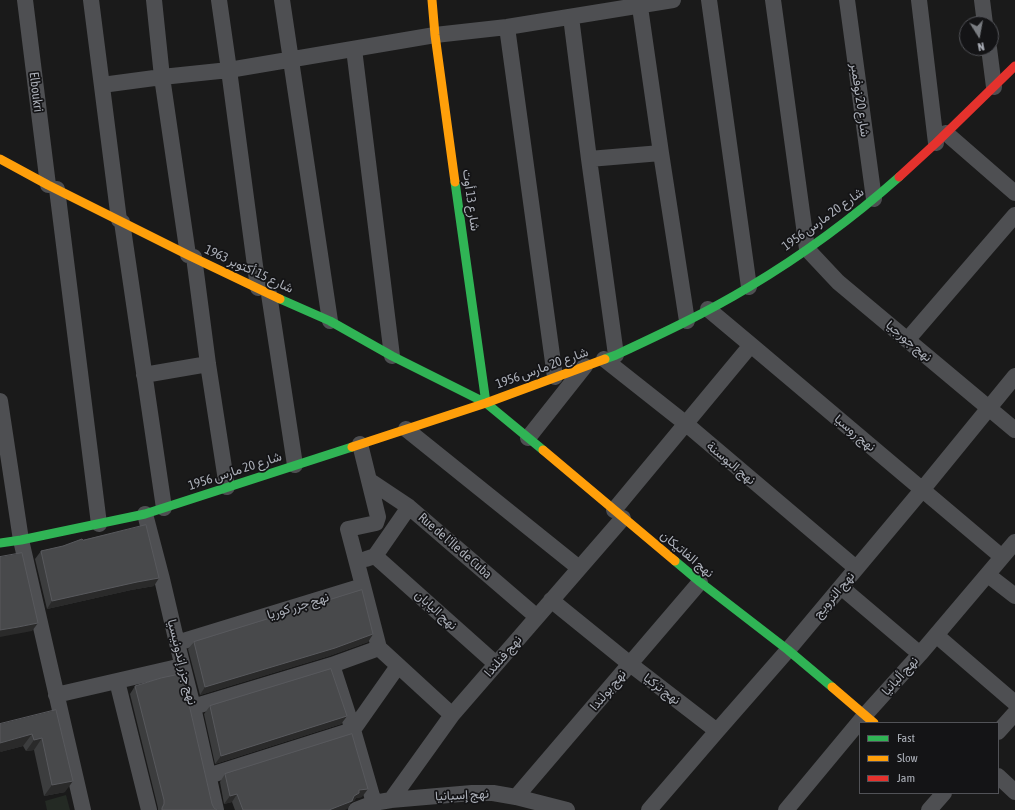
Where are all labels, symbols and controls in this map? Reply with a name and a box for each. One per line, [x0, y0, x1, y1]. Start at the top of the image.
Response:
north arrow [959, 16, 999, 56]
text: N [977, 40, 985, 53]
street label: شارع 20 نوفمبر [847, 62, 873, 138]
street label: Elboukri [26, 71, 46, 113]
street label: شارع 13 أوت [459, 168, 483, 232]
street label: شارع 20 مارس 1956 [779, 184, 867, 254]
street label: شارع 15 أكتوبر 1963 [202, 242, 296, 296]
street label: نهج جورجيا [883, 317, 935, 365]
street label: شارع 20 مارس 1956 [494, 344, 590, 392]
street label: نهج روسيا [831, 411, 879, 455]
street label: نهج البوسنة [703, 438, 759, 488]
street label: شارع 20 مارس 1956 [186, 449, 284, 493]
street label: Rue de l'Île de Cuba [415, 510, 495, 582]
street label: نهج الفاتيكان [657, 527, 717, 581]
street label: نهج النرويج [810, 568, 858, 622]
street label: نهج اليابان [412, 587, 460, 633]
street label: نهج جزر كوريا [265, 589, 331, 623]
street label: نهج جزر إندونيسيا [164, 618, 200, 706]
street label: نهج فنلندا [481, 632, 525, 680]
street label: نهج ألبانيا [878, 653, 922, 699]
street label: نهج بولندا [586, 666, 630, 714]
street label: نهج تركيا [640, 670, 684, 708]
legend [859, 722, 999, 794]
text: Fast [897, 731, 915, 745]
text: Slow [897, 751, 918, 765]
text: Jam [897, 771, 915, 785]
street label: نهج إسبانيا [435, 786, 489, 804]

